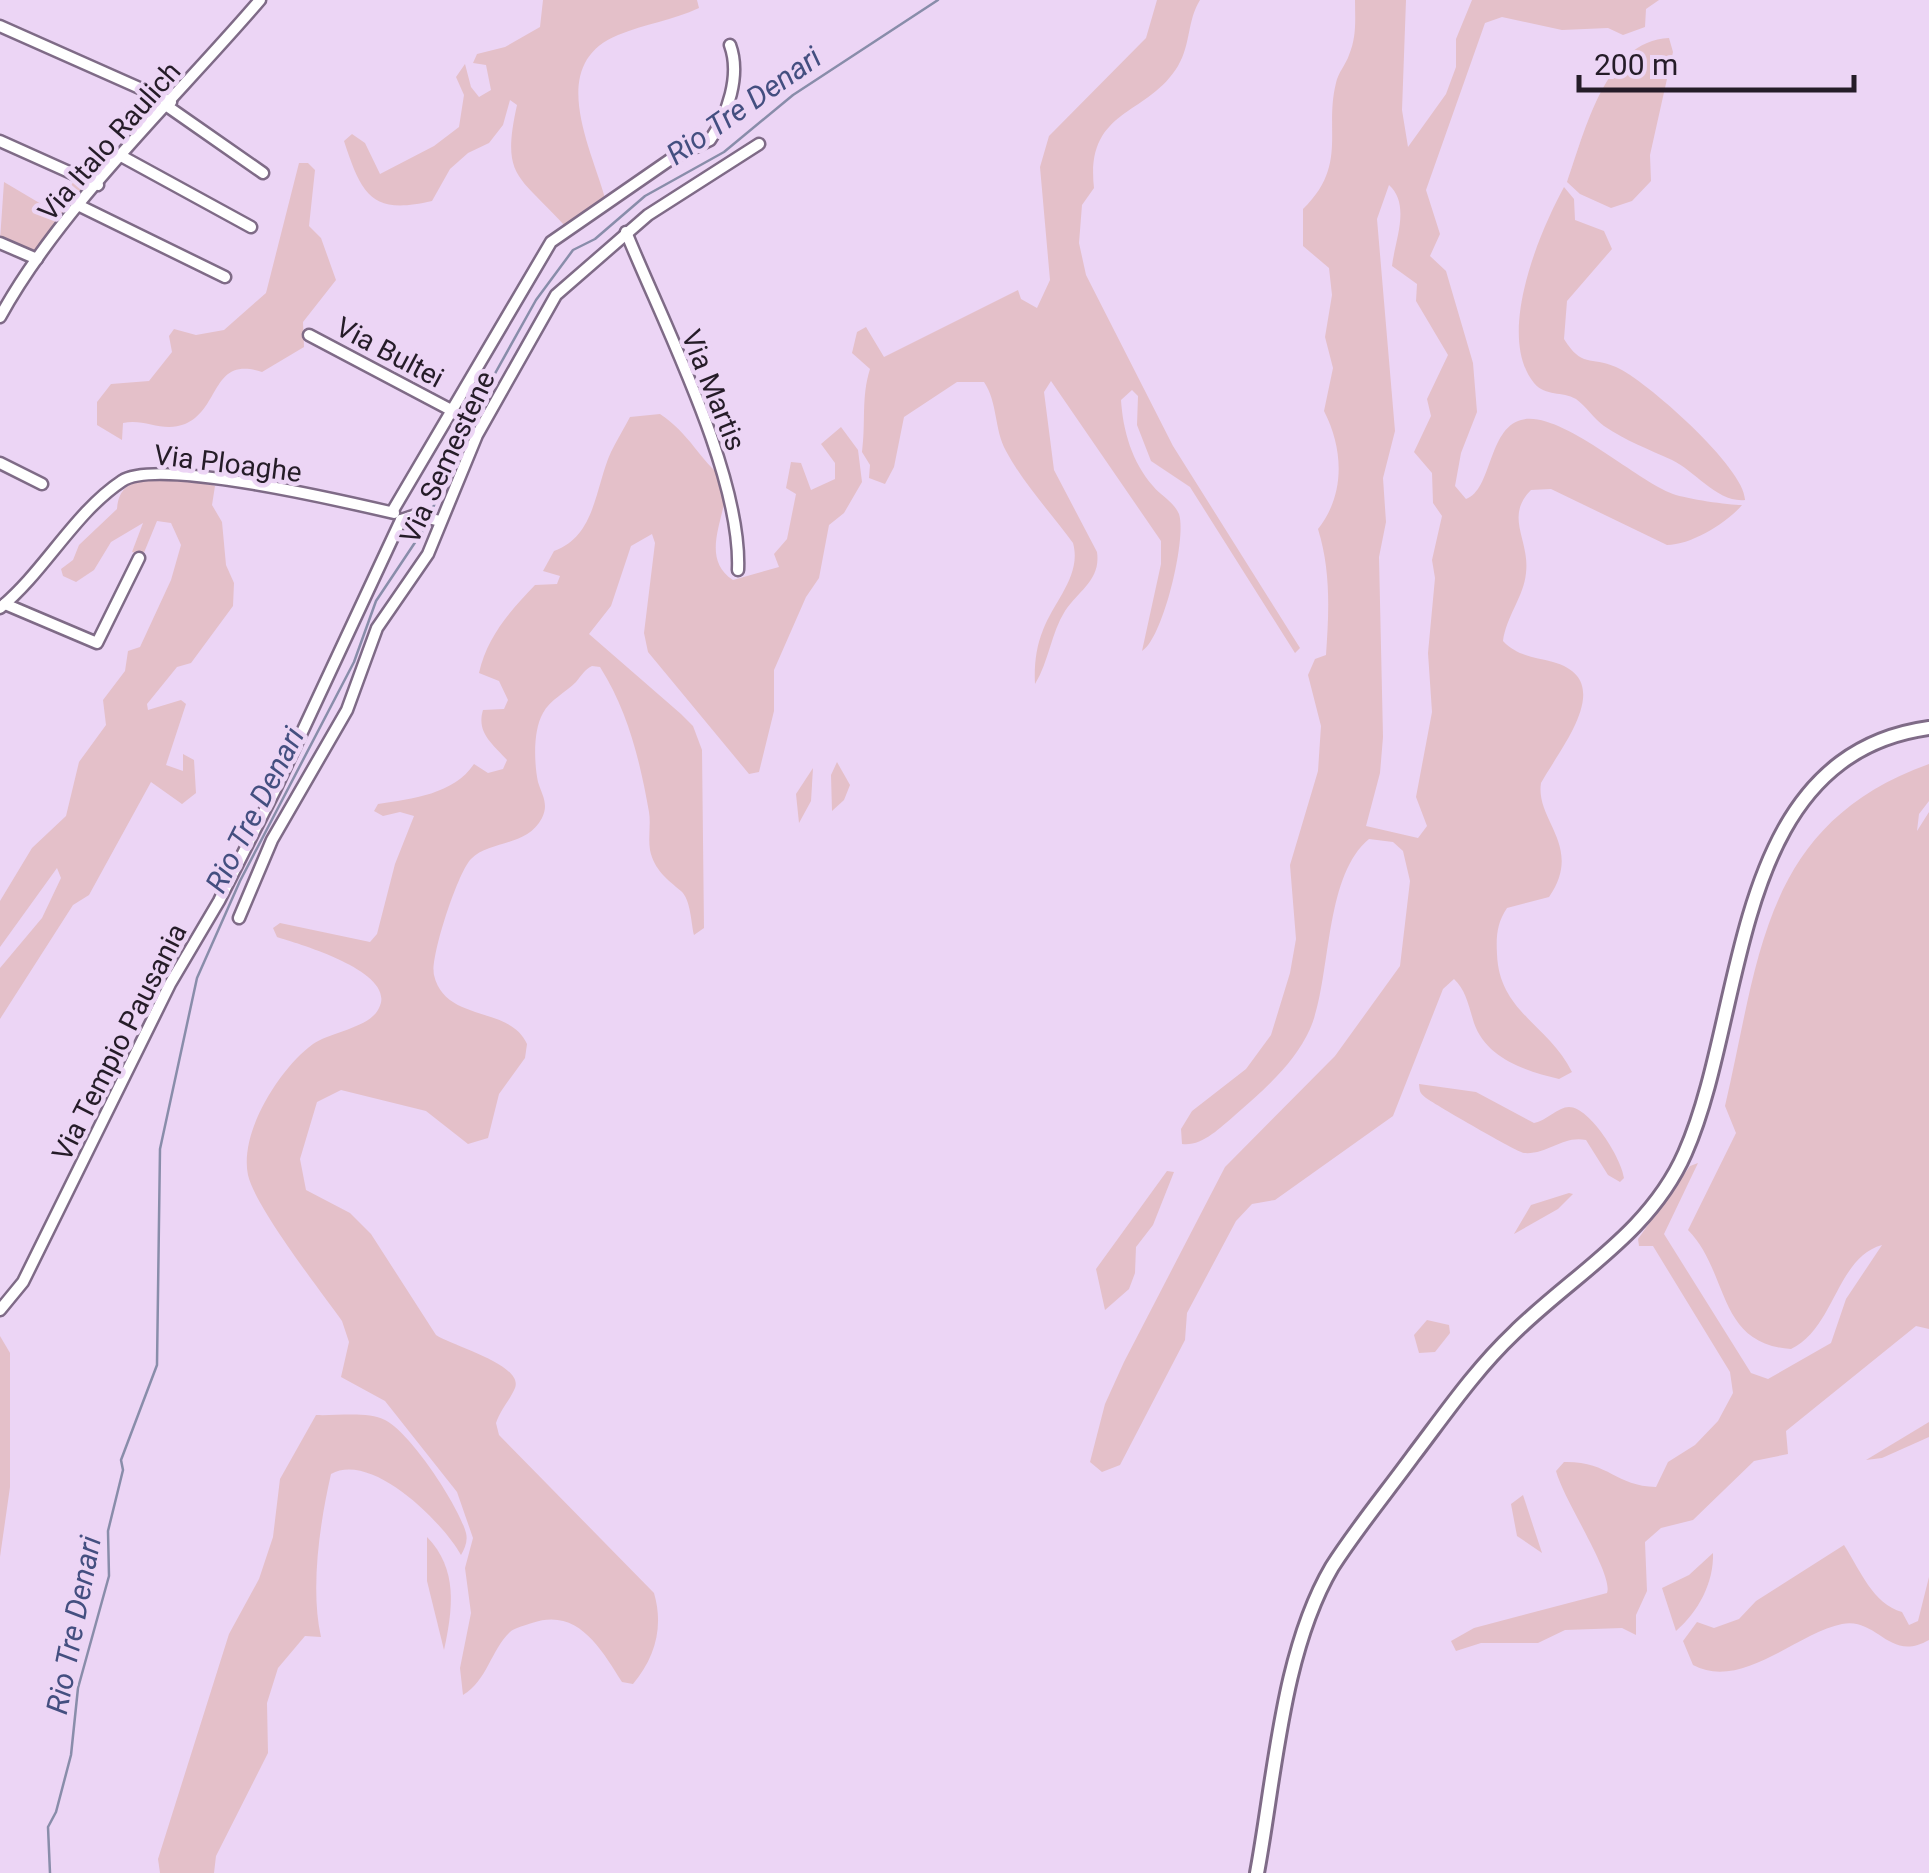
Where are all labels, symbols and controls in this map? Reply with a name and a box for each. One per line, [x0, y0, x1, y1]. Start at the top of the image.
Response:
scale bar [1579, 30, 1854, 92]
water label: Rio Tre Denari [660, 39, 828, 172]
text: 200 m [1594, 47, 1678, 82]
street label: Via Italo Raulich [31, 55, 187, 228]
street label: Via Bultei [330, 310, 449, 395]
street label: Via Martis [674, 325, 753, 455]
street label: Via Semestene [393, 366, 502, 549]
street label: Via Ploaghe [152, 438, 304, 489]
water label: Rio Tre Denari [198, 721, 312, 898]
street label: Via Tempio Pausania [45, 918, 194, 1166]
water label: Rio Tre Denari [39, 1532, 108, 1717]

